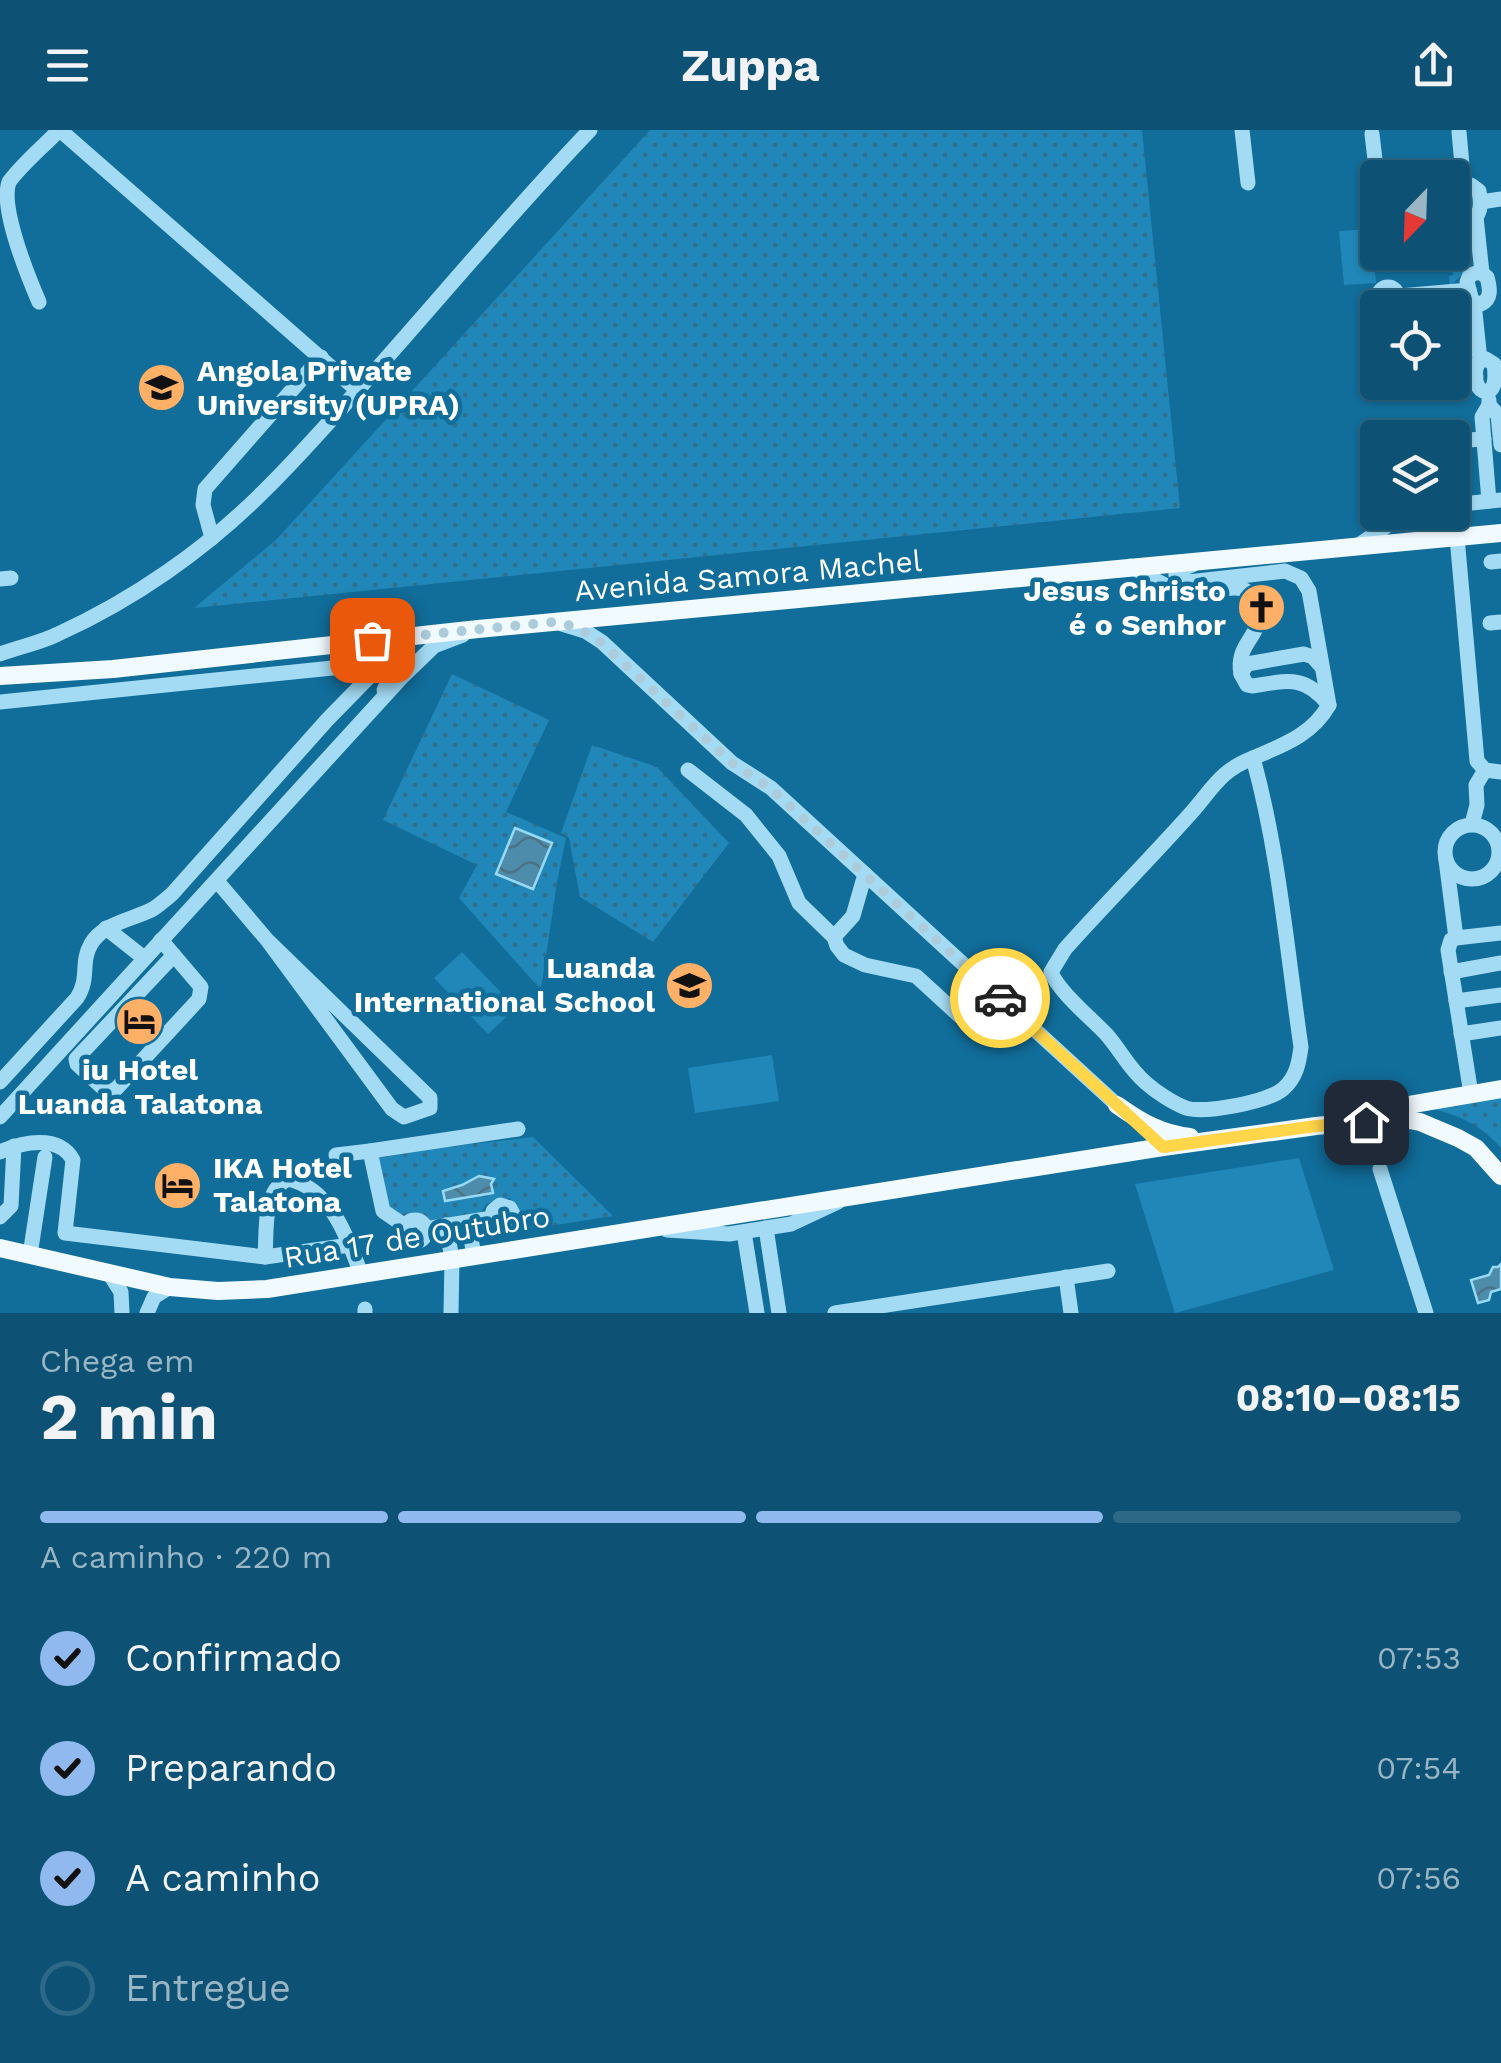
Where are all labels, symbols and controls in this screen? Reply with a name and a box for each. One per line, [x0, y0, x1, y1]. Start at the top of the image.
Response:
icon: menu [40, 38, 95, 93]
icon: share [1406, 38, 1461, 93]
text: Zuppa [681, 39, 820, 92]
north arrow [1360, 160, 1470, 270]
map controls [1360, 160, 1470, 530]
button: locate [1360, 290, 1470, 400]
place label: Angola Private University (UPRA) [197, 353, 460, 422]
school or university icon: Angola Private University (UPRA) [136, 362, 188, 414]
button: layers [1360, 420, 1470, 530]
street label: Avenida Samora Machel [573, 543, 923, 608]
place label: Jesus Christo é o Senhor [1023, 573, 1226, 642]
church icon: Jesus Christo é o Senhor [1235, 582, 1287, 634]
pin [330, 598, 415, 683]
icon: bag [345, 613, 400, 668]
courier [950, 948, 1050, 1048]
place label: Luanda International School [354, 950, 656, 1019]
school or university icon: Luanda International School [664, 959, 716, 1011]
icon: car [973, 971, 1028, 1026]
hotel icon: iu Hotel Luanda Talatona [114, 995, 166, 1047]
place label: iu Hotel Luanda Talatona [18, 1052, 263, 1121]
pin [1324, 1080, 1409, 1165]
icon: home [1339, 1095, 1394, 1150]
place label: IKA Hotel Talatona [213, 1150, 352, 1219]
hotel icon: IKA Hotel Talatona [152, 1159, 204, 1211]
street label: Rua 17 de Outubro [281, 1198, 552, 1275]
text: Chega em [40, 1342, 195, 1380]
text: 08:10–08:15 [1236, 1376, 1461, 1420]
text: 2 min [40, 1379, 218, 1455]
text: A caminho · 220 m [40, 1538, 332, 1576]
icon: check [40, 1631, 95, 1686]
text: Confirmado [125, 1636, 342, 1680]
text: 07:53 [1377, 1639, 1461, 1677]
icon: check [40, 1741, 95, 1796]
text: Preparando [125, 1746, 337, 1790]
text: 07:54 [1376, 1749, 1461, 1787]
icon: check [40, 1851, 95, 1906]
text: A caminho [125, 1856, 320, 1900]
text: 07:56 [1376, 1859, 1461, 1897]
text: Entregue [125, 1966, 291, 2010]

